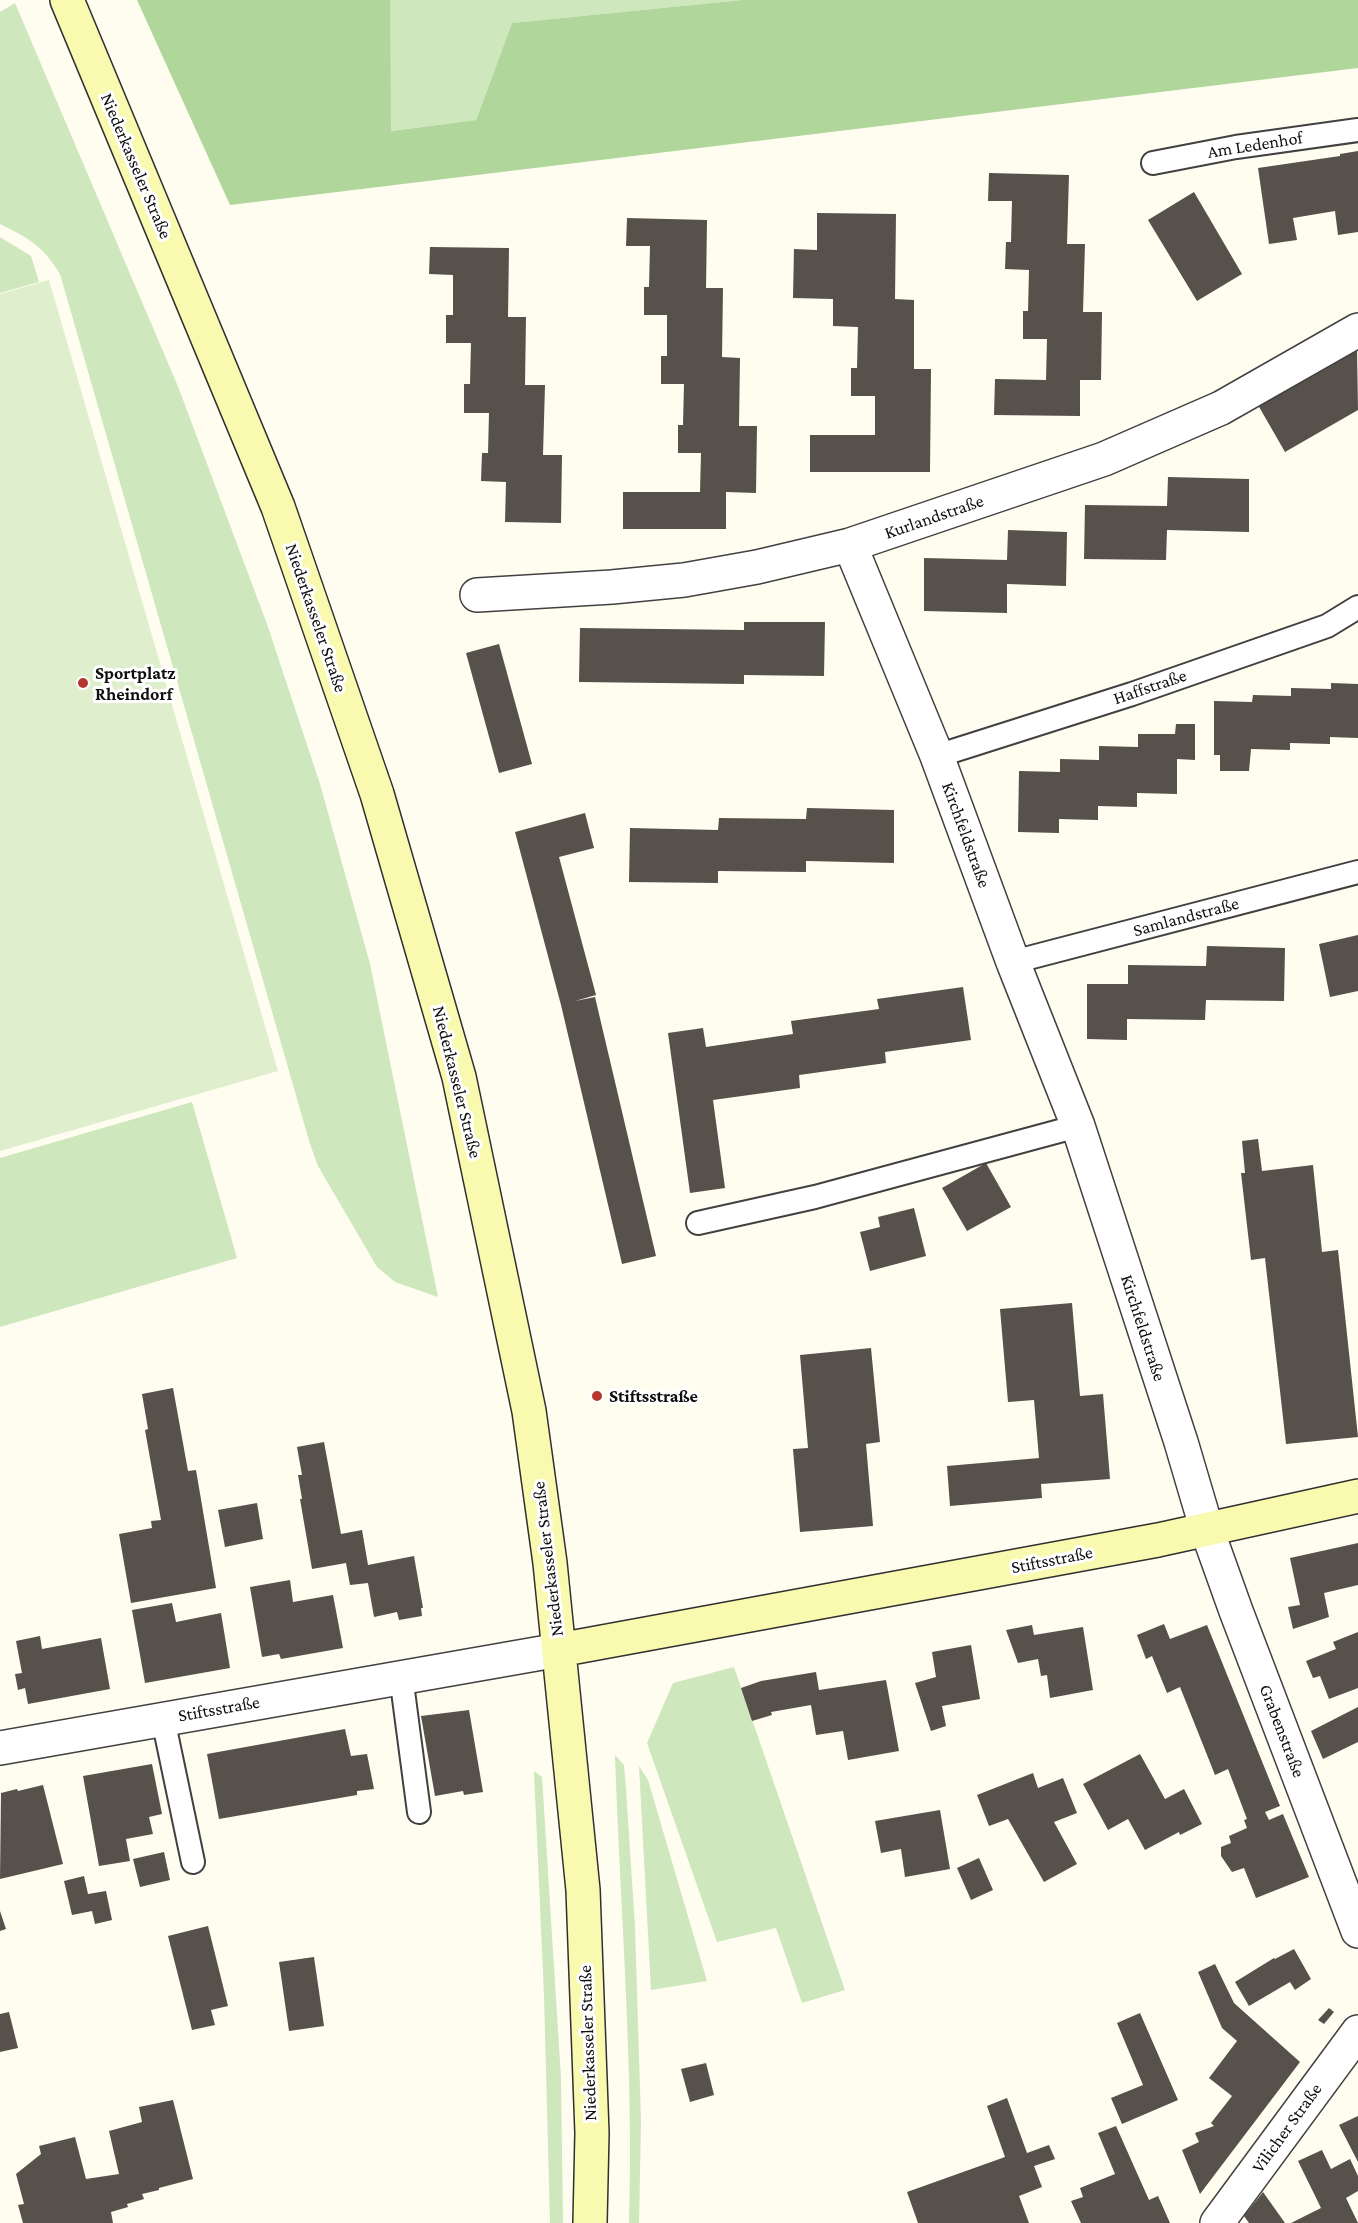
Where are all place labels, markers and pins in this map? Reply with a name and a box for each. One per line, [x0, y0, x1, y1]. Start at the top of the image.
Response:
place label: Sportplatz Rheindorf [95, 662, 176, 704]
marker: Sportplatz Rheindorf [76, 676, 90, 690]
place label: Stiftsstraße [609, 1385, 698, 1407]
marker: Stiftsstraße [590, 1389, 604, 1403]

